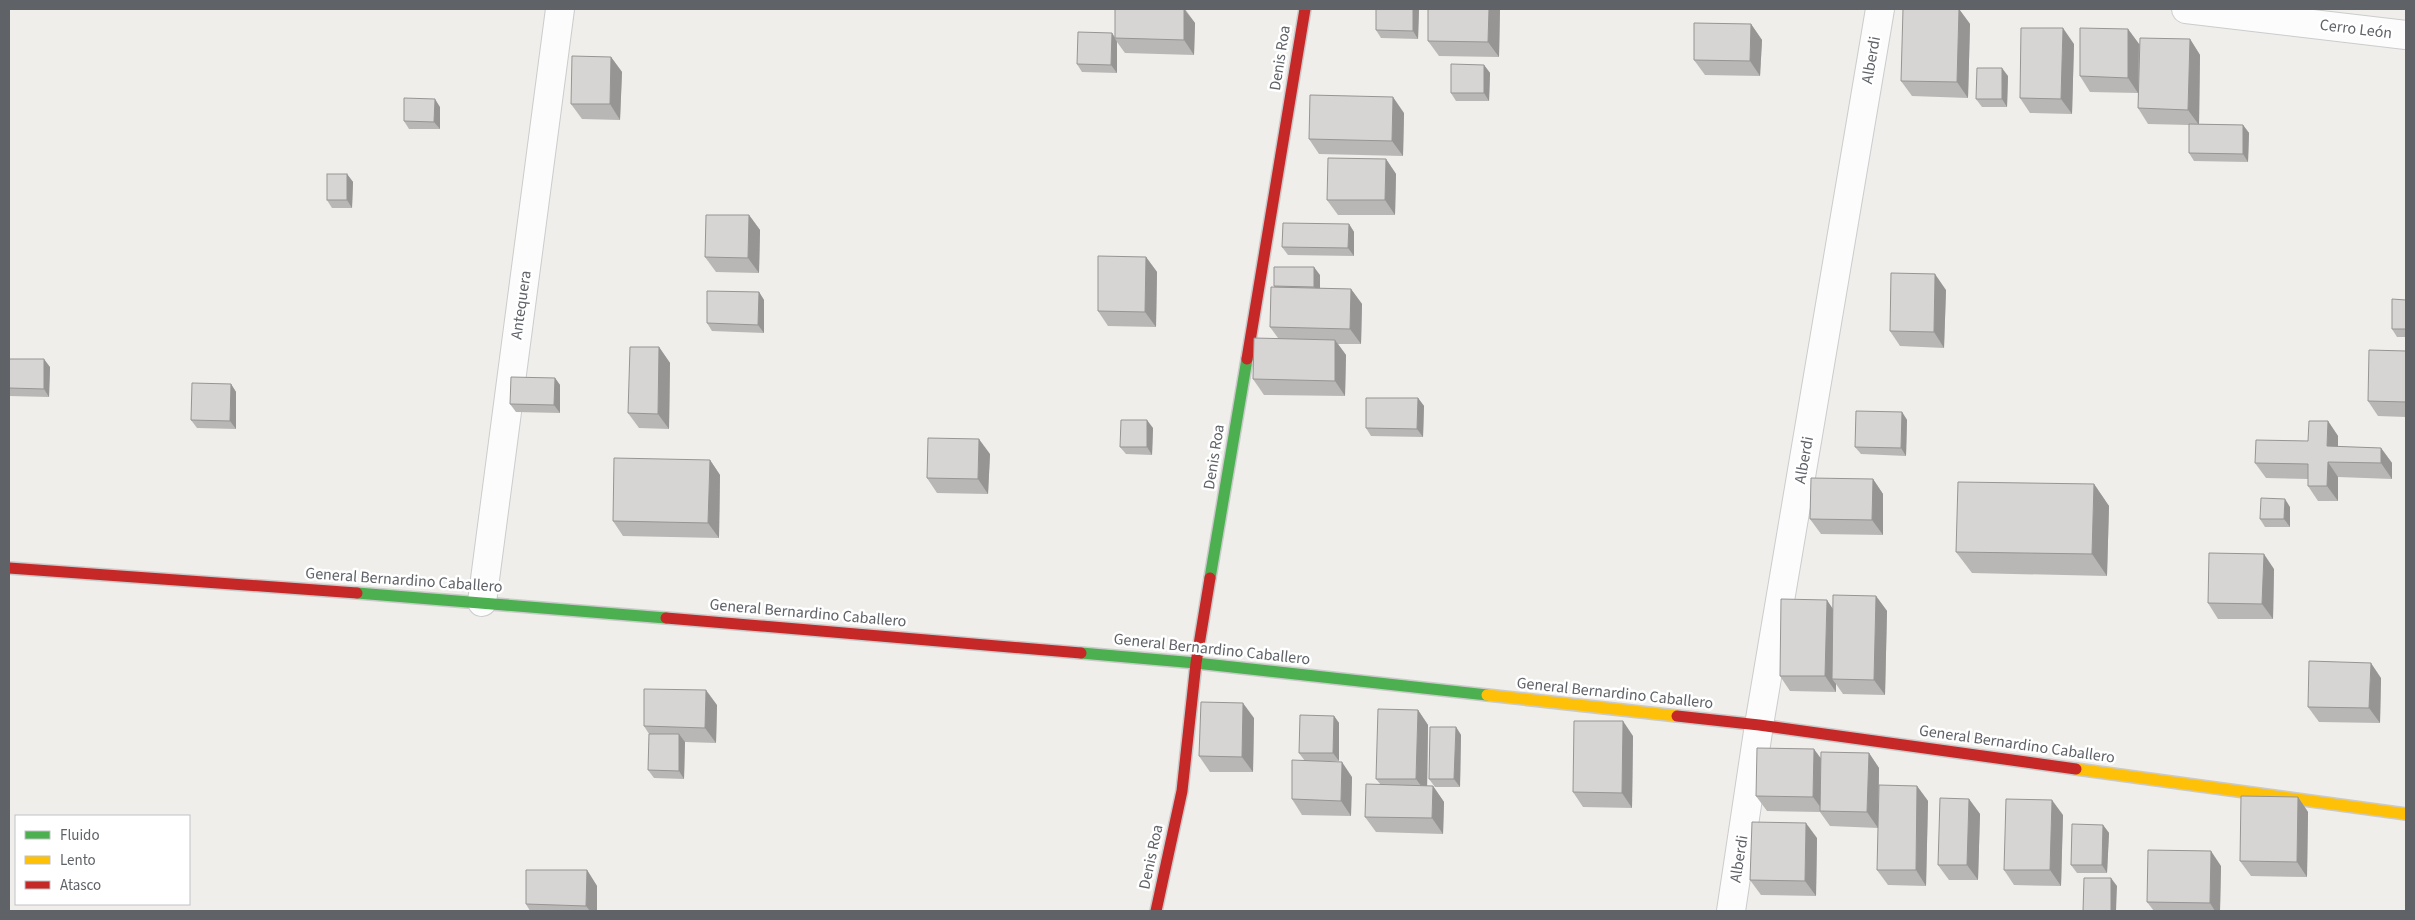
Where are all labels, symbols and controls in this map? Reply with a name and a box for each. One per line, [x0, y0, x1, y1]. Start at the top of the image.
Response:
street label: Cerro León [2319, 14, 2393, 44]
street label: Denis Roa [1264, 24, 1296, 92]
street label: Alberdi [1856, 35, 1886, 85]
street label: Antequera [505, 269, 537, 341]
street label: Denis Roa [1198, 423, 1230, 491]
street label: Alberdi [1789, 435, 1819, 485]
street label: General Bernardino Caballero [305, 562, 503, 598]
street label: General Bernardino Caballero [709, 593, 907, 633]
street label: General Bernardino Caballero [1113, 628, 1311, 670]
street label: General Bernardino Caballero [1516, 672, 1714, 714]
street label: General Bernardino Caballero [1918, 719, 2116, 769]
legend [15, 815, 190, 905]
street label: Denis Roa [1133, 823, 1169, 891]
text: Fluido [60, 825, 100, 846]
street label: Alberdi [1724, 834, 1754, 884]
text: Lento [60, 850, 96, 871]
text: Atasco [60, 875, 101, 896]

